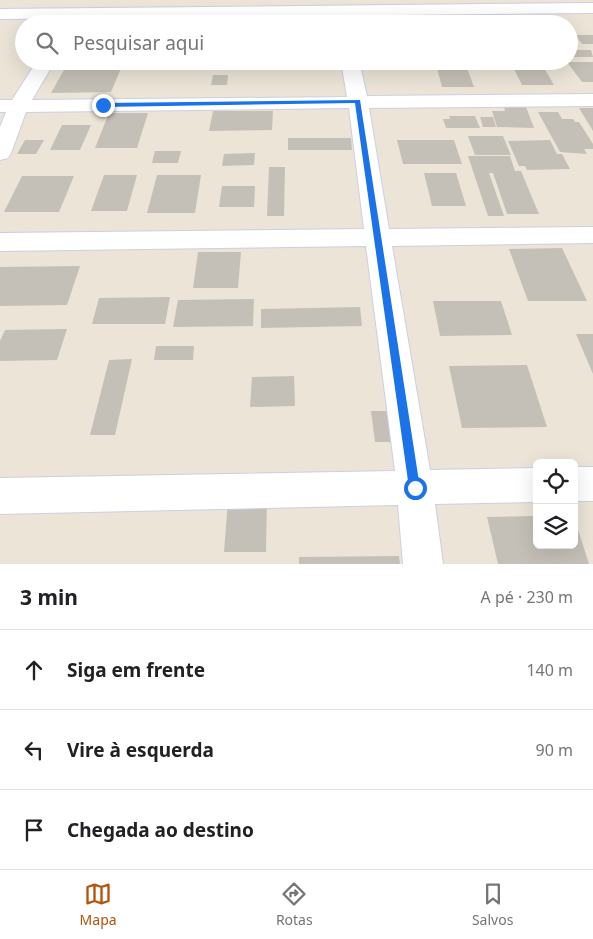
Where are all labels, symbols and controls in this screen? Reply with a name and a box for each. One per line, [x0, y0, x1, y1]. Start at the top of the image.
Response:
search box [15, 15, 578, 70]
icon: search [33, 29, 61, 57]
text: Pesquisar aqui [73, 30, 204, 56]
route end [92, 94, 115, 117]
map controls [533, 459, 578, 549]
button: locate [533, 459, 578, 504]
route start [404, 477, 427, 500]
button: layers [533, 504, 578, 549]
text: 3 min [20, 583, 78, 611]
text: A pé · 230 m [481, 586, 573, 608]
icon: ahead [20, 656, 48, 684]
text: Siga em frente [67, 657, 205, 683]
text: 140 m [526, 659, 573, 681]
icon: left [20, 736, 48, 764]
text: Vire à esquerda [67, 737, 214, 763]
text: 90 m [536, 739, 573, 761]
icon: arrive [20, 816, 48, 844]
text: Chegada ao destino [67, 817, 254, 843]
tab: Mapa [80, 880, 117, 929]
tab: Rotas [276, 880, 313, 929]
tab: Salvos [472, 880, 513, 929]

